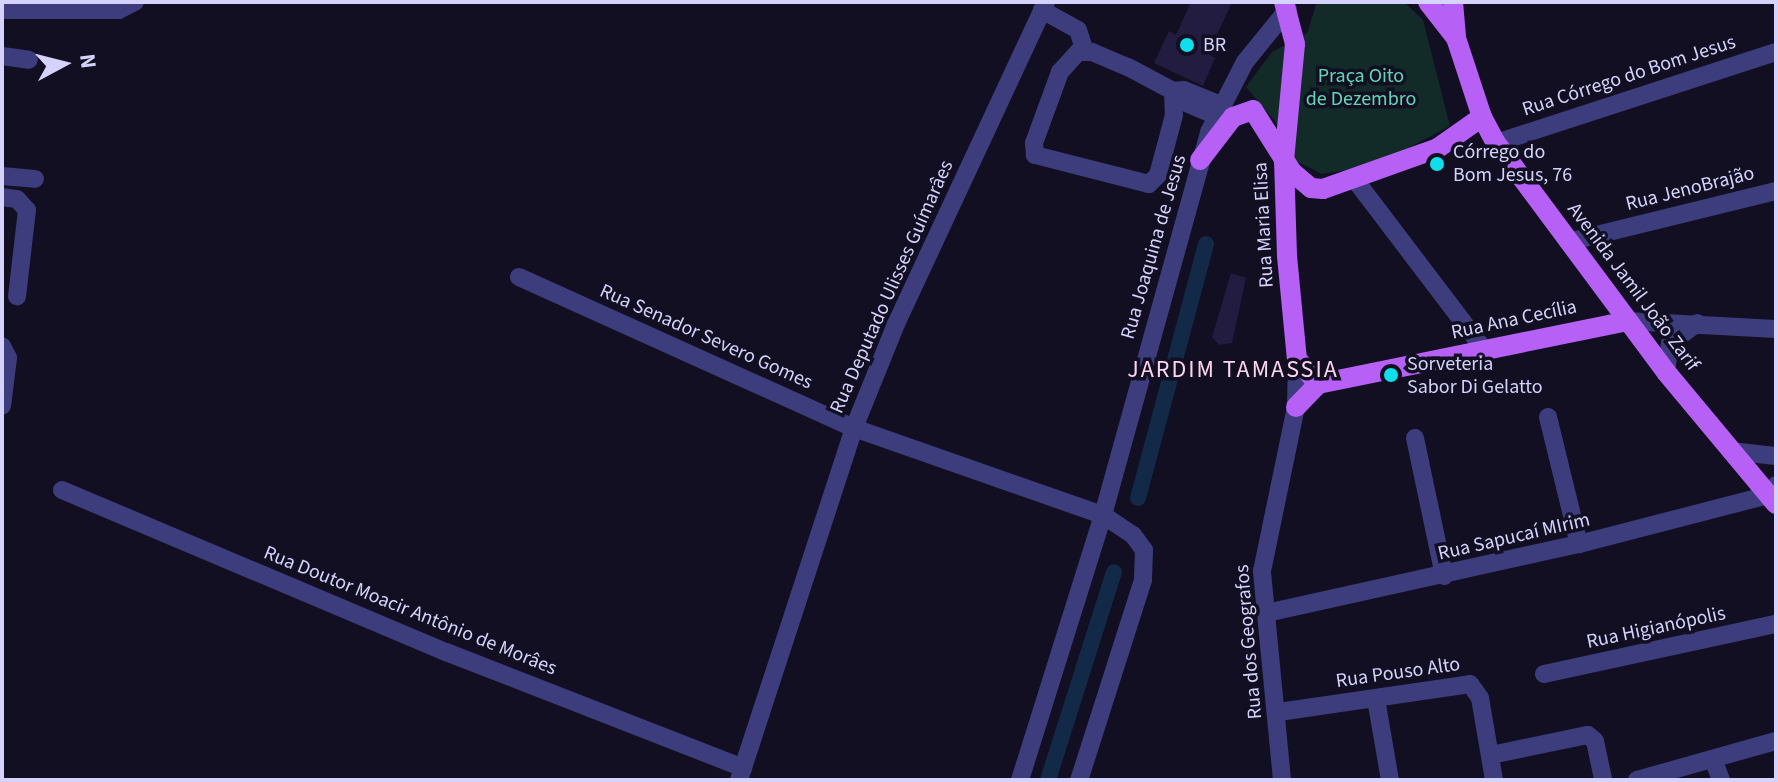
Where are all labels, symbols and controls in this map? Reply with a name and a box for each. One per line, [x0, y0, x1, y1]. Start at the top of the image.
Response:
north arrow [24, 24, 104, 104]
street label: Rua Córrego do Bom Jesus [1519, 30, 1739, 122]
place label: BR [1203, 33, 1226, 57]
marker: BR [1178, 36, 1196, 54]
text: N [71, 52, 105, 70]
park label: Praça Oito de Dezembro [1306, 64, 1416, 111]
place label: Córrego do Bom Jesus, 76 [1453, 140, 1572, 187]
street label: Rua Joaquina de Jesus [1116, 152, 1192, 342]
marker: Córrego do Bom Jesus, 76 [1428, 155, 1446, 173]
street label: Rua Deputado Ulisses Guímarâes [825, 157, 959, 417]
street label: Rua Maria Elisa [1249, 161, 1279, 289]
street label: Rua JenoBrajão [1623, 161, 1757, 217]
street label: Avenida Jamil João Zarif [1562, 198, 1704, 376]
street label: Rua Senador Severo Gomes [596, 279, 816, 395]
street label: Rua Ana Cecília [1449, 295, 1579, 345]
place label: Sorveteria Sabor Di Gelatto [1407, 352, 1543, 399]
district label: JARDIM TAMASSIA [1127, 356, 1339, 384]
marker: Sorveteria Sabor Di Gelatto [1382, 366, 1400, 384]
street label: Rua Sapucaí MIrim [1436, 508, 1592, 566]
street label: Rua Doutor Moacir Antônio de Morâes [260, 541, 560, 681]
street label: Rua dos Geografos [1230, 564, 1268, 720]
street label: Rua Higianópolis [1584, 602, 1728, 654]
street label: Rua Pouso Alto [1334, 652, 1462, 694]

